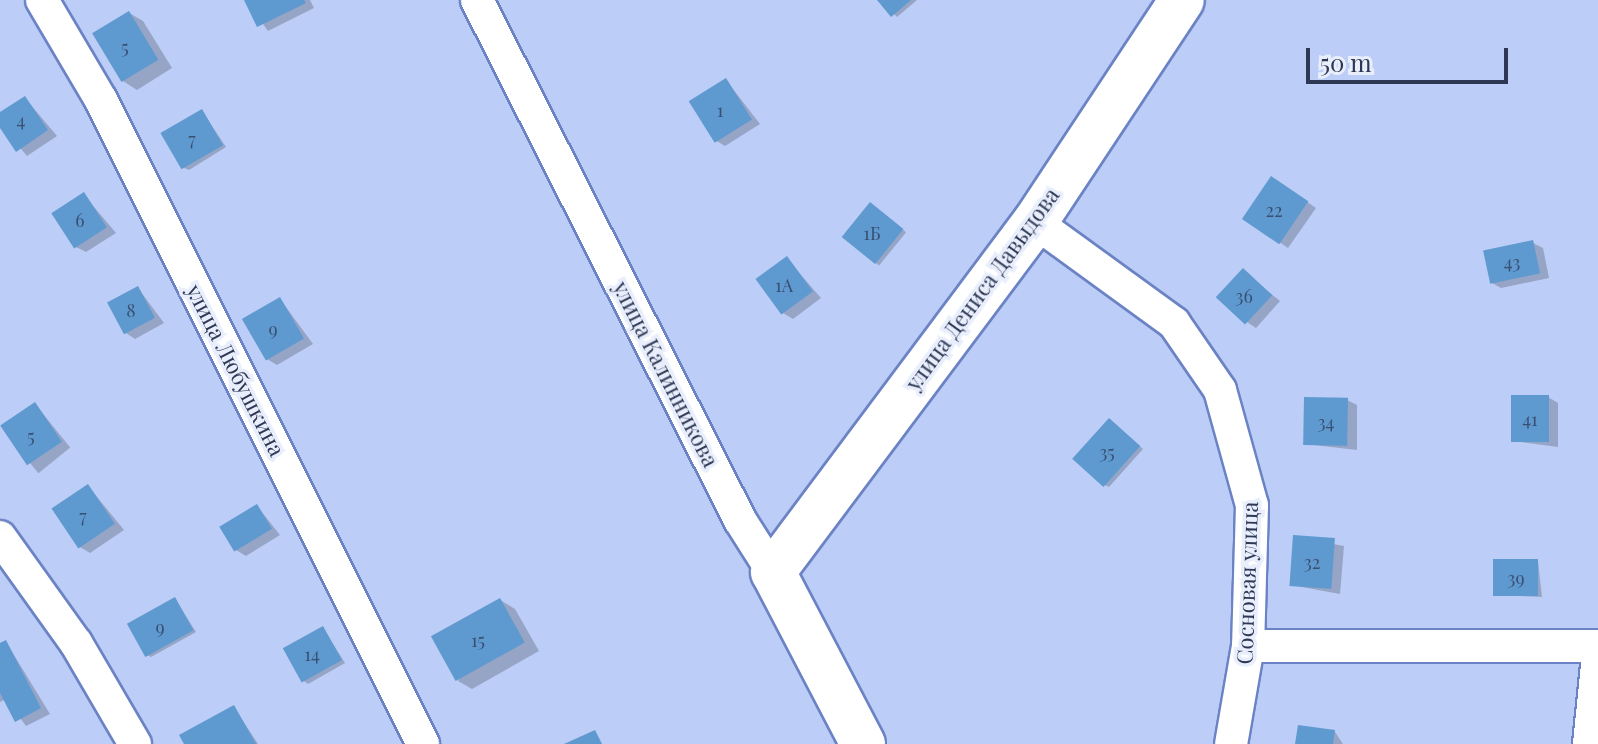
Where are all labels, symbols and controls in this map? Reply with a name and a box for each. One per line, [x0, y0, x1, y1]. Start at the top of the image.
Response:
scale bar [1310, 32, 1512, 82]
house number: 5 [121, 36, 129, 58]
text: 50 m [1320, 46, 1372, 78]
house number: 1 [717, 99, 723, 121]
house number: 4 [17, 109, 25, 131]
house number: 7 [188, 128, 196, 150]
street label: улица Дениса Давыдова [900, 183, 1064, 395]
house number: 22 [1265, 199, 1283, 221]
house number: 6 [75, 209, 85, 231]
house number: 1Б [863, 222, 881, 244]
house number: 43 [1504, 251, 1520, 273]
house number: 1А [775, 274, 793, 296]
street label: улица Калинникова [608, 277, 724, 471]
street label: улица Любушкина [181, 280, 291, 460]
house number: 36 [1235, 285, 1253, 307]
house number: 8 [126, 299, 136, 321]
house number: 9 [268, 318, 278, 340]
house number: 41 [1522, 408, 1538, 430]
house number: 34 [1317, 411, 1335, 433]
house number: 5 [27, 425, 35, 447]
house number: 35 [1099, 441, 1115, 463]
street label: Сосновая улица [1231, 501, 1263, 665]
house number: 7 [79, 505, 87, 527]
house number: 32 [1304, 551, 1320, 573]
house number: 39 [1507, 567, 1525, 589]
house number: 9 [155, 616, 165, 638]
house number: 15 [471, 629, 485, 651]
house number: 14 [304, 643, 320, 665]

